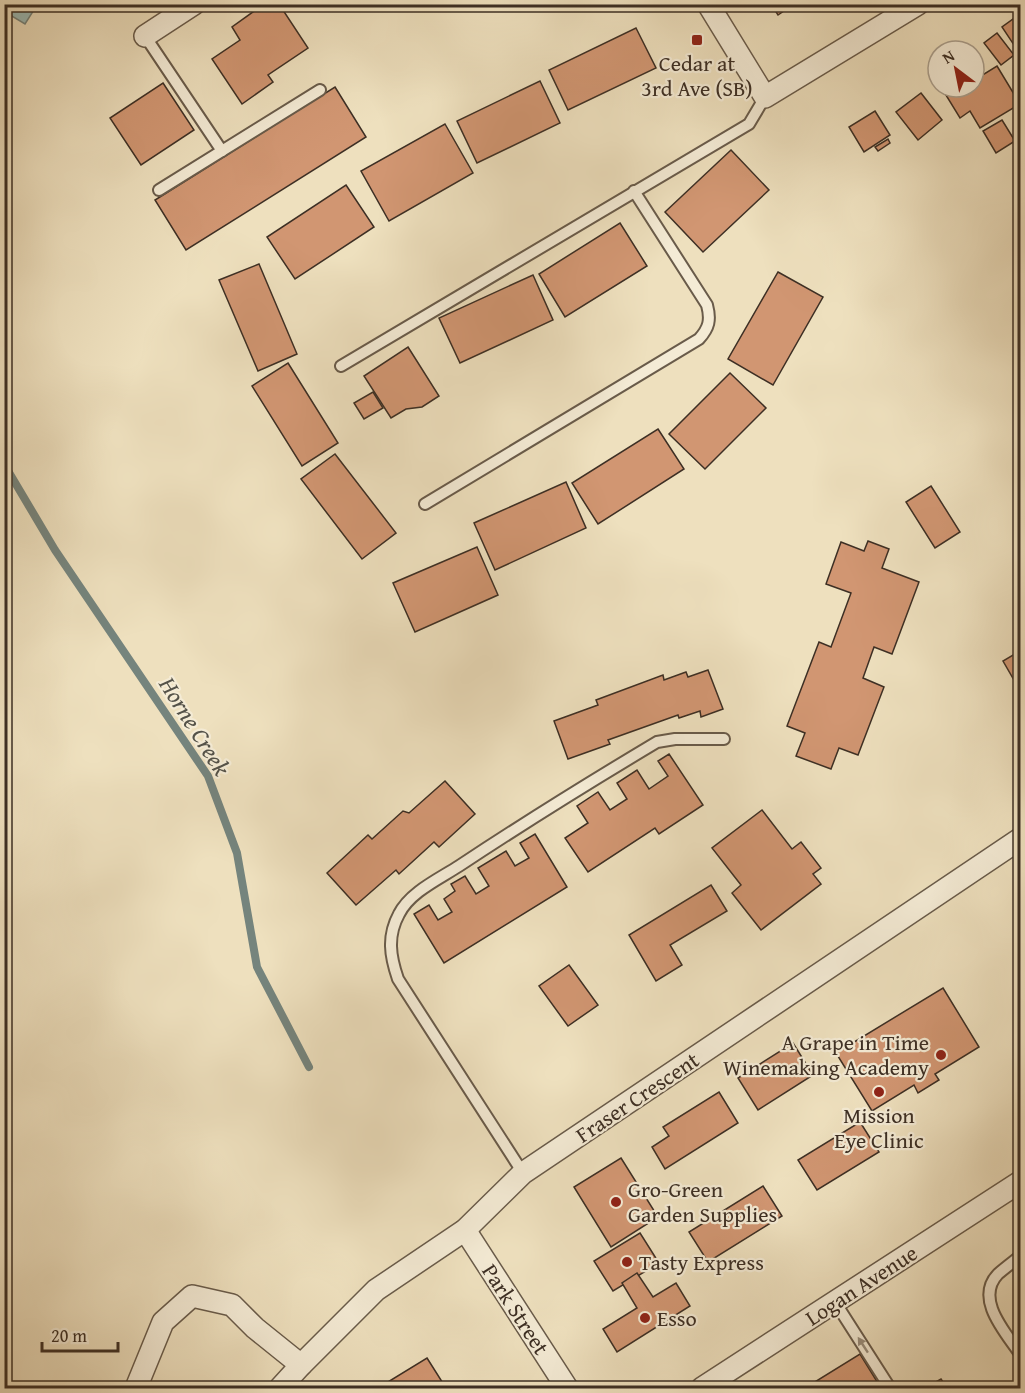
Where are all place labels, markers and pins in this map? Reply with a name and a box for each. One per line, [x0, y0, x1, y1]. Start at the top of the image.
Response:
marker: Cedar at 3rd Ave (SB) [690, 33, 704, 47]
place label: Cedar at 3rd Ave (SB) [641, 47, 753, 104]
place label: A Grape in Time Winemaking Academy [723, 1026, 929, 1083]
marker: A Grape in Time Winemaking Academy [934, 1048, 948, 1062]
marker: Mission Eye Clinic [872, 1085, 886, 1099]
place label: Mission Eye Clinic [834, 1099, 924, 1156]
place label: Gro-Green Garden Supplies [628, 1173, 777, 1230]
marker: Gro-Green Garden Supplies [609, 1195, 623, 1209]
place label: Tasty Express [639, 1246, 764, 1278]
marker: Tasty Express [620, 1255, 634, 1269]
place label: Esso [657, 1302, 697, 1334]
marker: Esso [638, 1311, 652, 1325]

